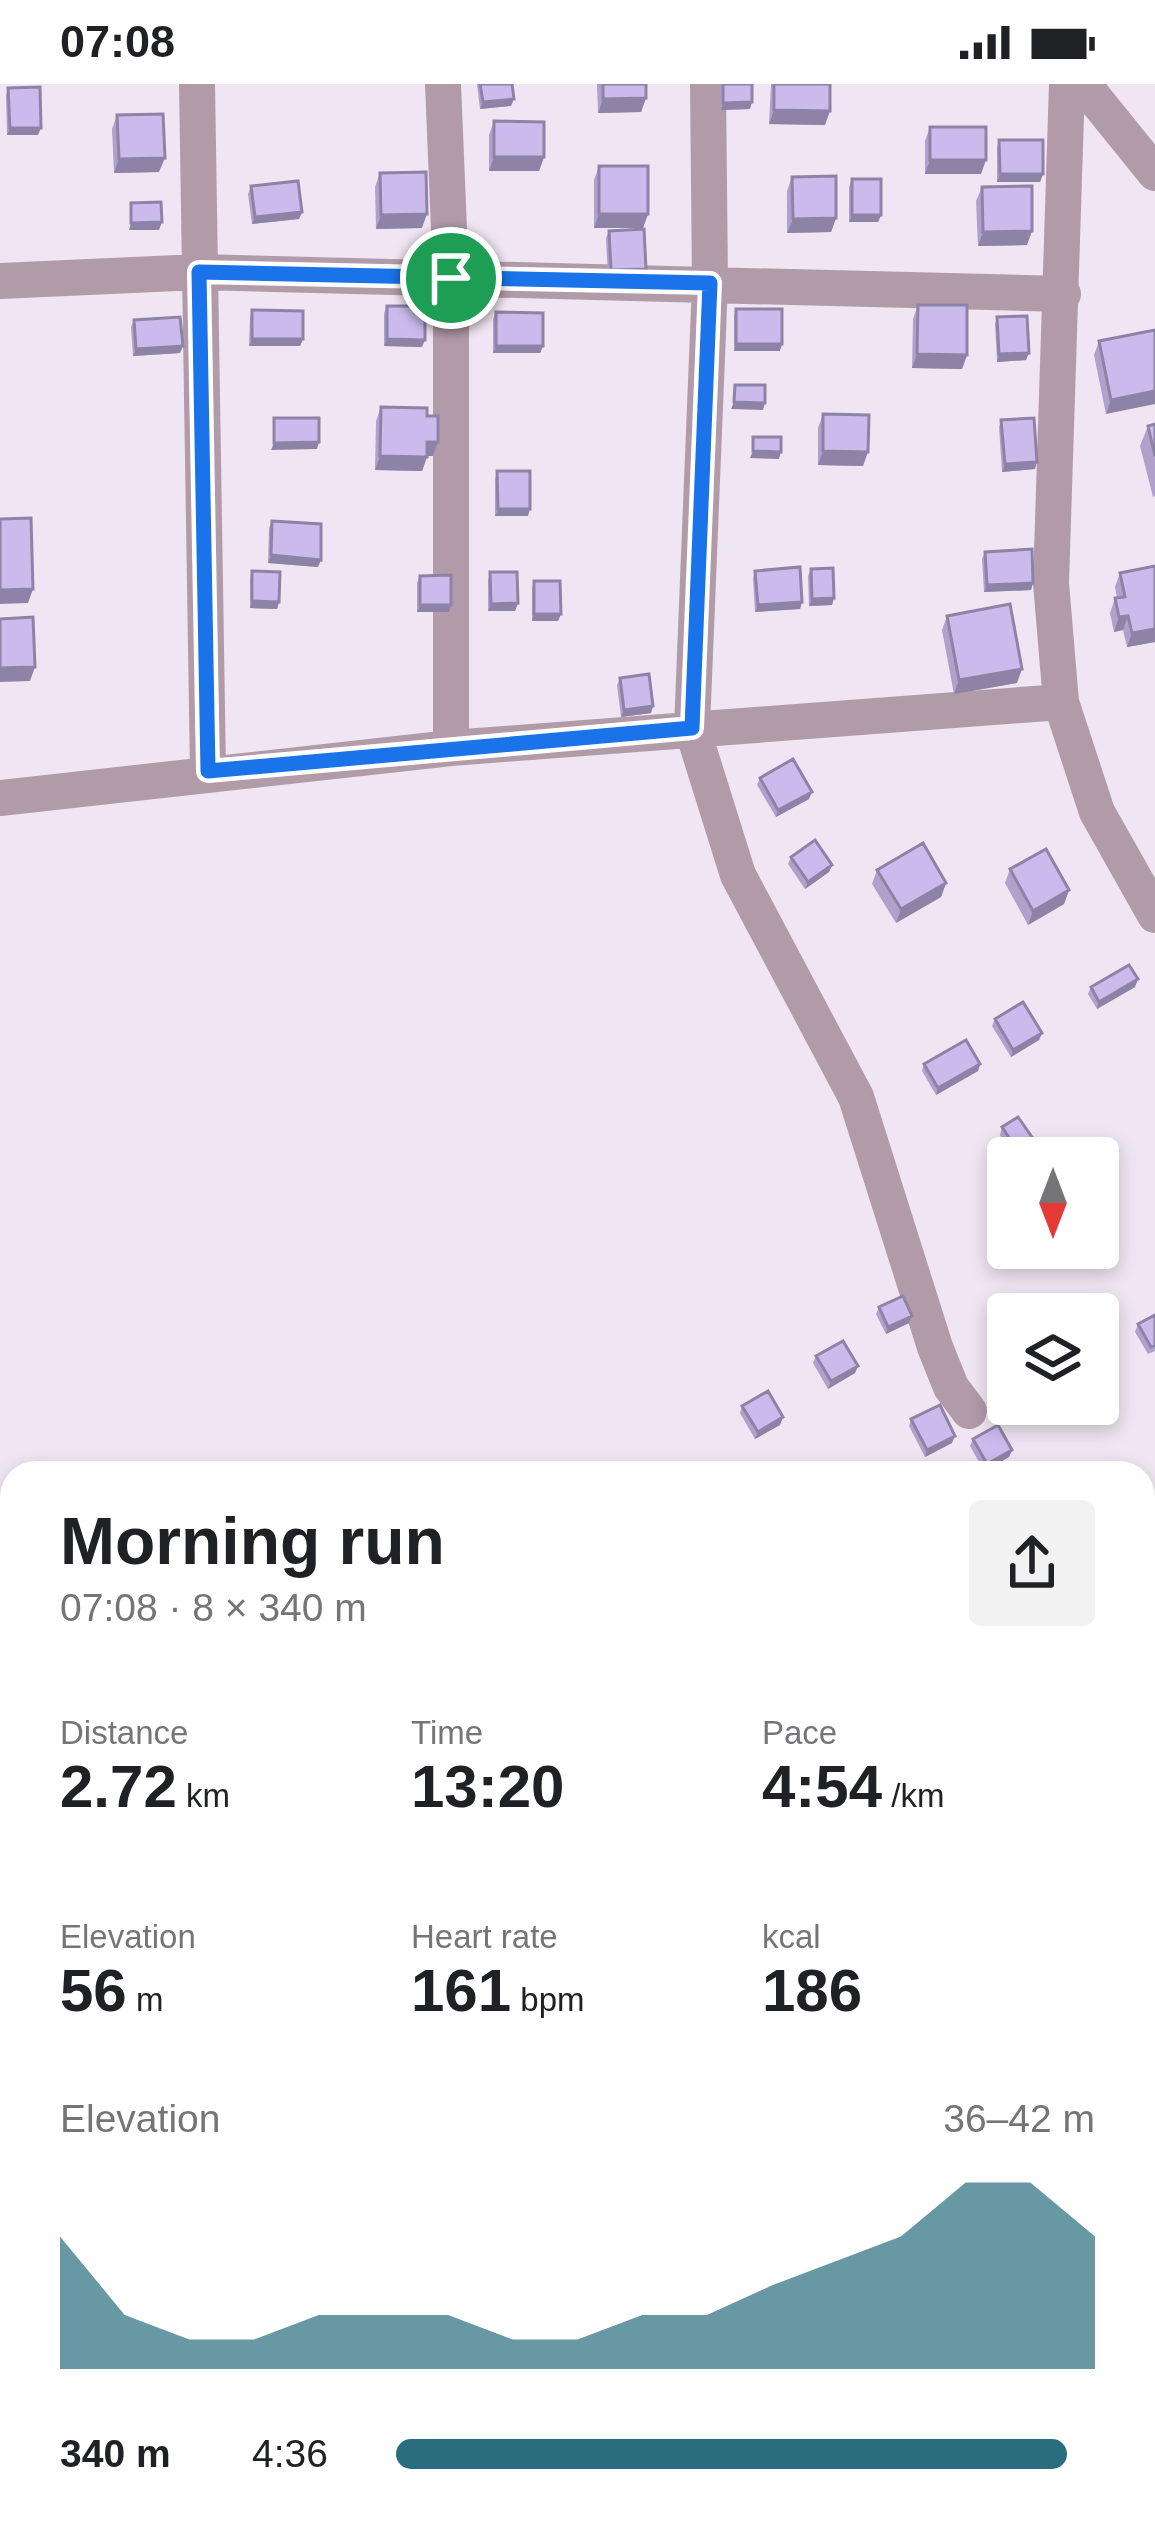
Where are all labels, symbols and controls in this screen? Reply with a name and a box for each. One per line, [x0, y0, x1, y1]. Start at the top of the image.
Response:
text: 07:08 [60, 16, 175, 67]
pin [400, 227, 502, 329]
icon: arrive [418, 245, 484, 311]
north arrow [987, 1137, 1119, 1269]
map controls [987, 1137, 1119, 1425]
button: layers [987, 1293, 1119, 1425]
button: share [969, 1500, 1095, 1626]
text: Morning run [60, 1504, 445, 1578]
text: 07:08 · 8 × 340 m [60, 1586, 367, 1629]
text: Distance [60, 1714, 188, 1751]
text: Time [411, 1714, 483, 1751]
text: Pace [762, 1714, 837, 1751]
text: 2.72 [60, 1753, 177, 1820]
text: 13:20 [411, 1753, 564, 1820]
text: 4:54 [762, 1753, 882, 1820]
text: km [177, 1777, 230, 1814]
text: /km [882, 1777, 944, 1814]
text: Elevation [60, 1918, 196, 1955]
text: Heart rate [411, 1918, 558, 1955]
text: kcal [762, 1918, 821, 1955]
text: 56 [60, 1957, 127, 2024]
text: 161 [411, 1957, 511, 2024]
text: 186 [762, 1957, 862, 2024]
text: m [127, 1981, 163, 2018]
text: bpm [511, 1981, 584, 2018]
text: Elevation [60, 2097, 220, 2140]
text: 36–42 m [943, 2097, 1095, 2140]
text: 340 m [60, 2432, 171, 2475]
text: 4:36 [252, 2432, 328, 2475]

